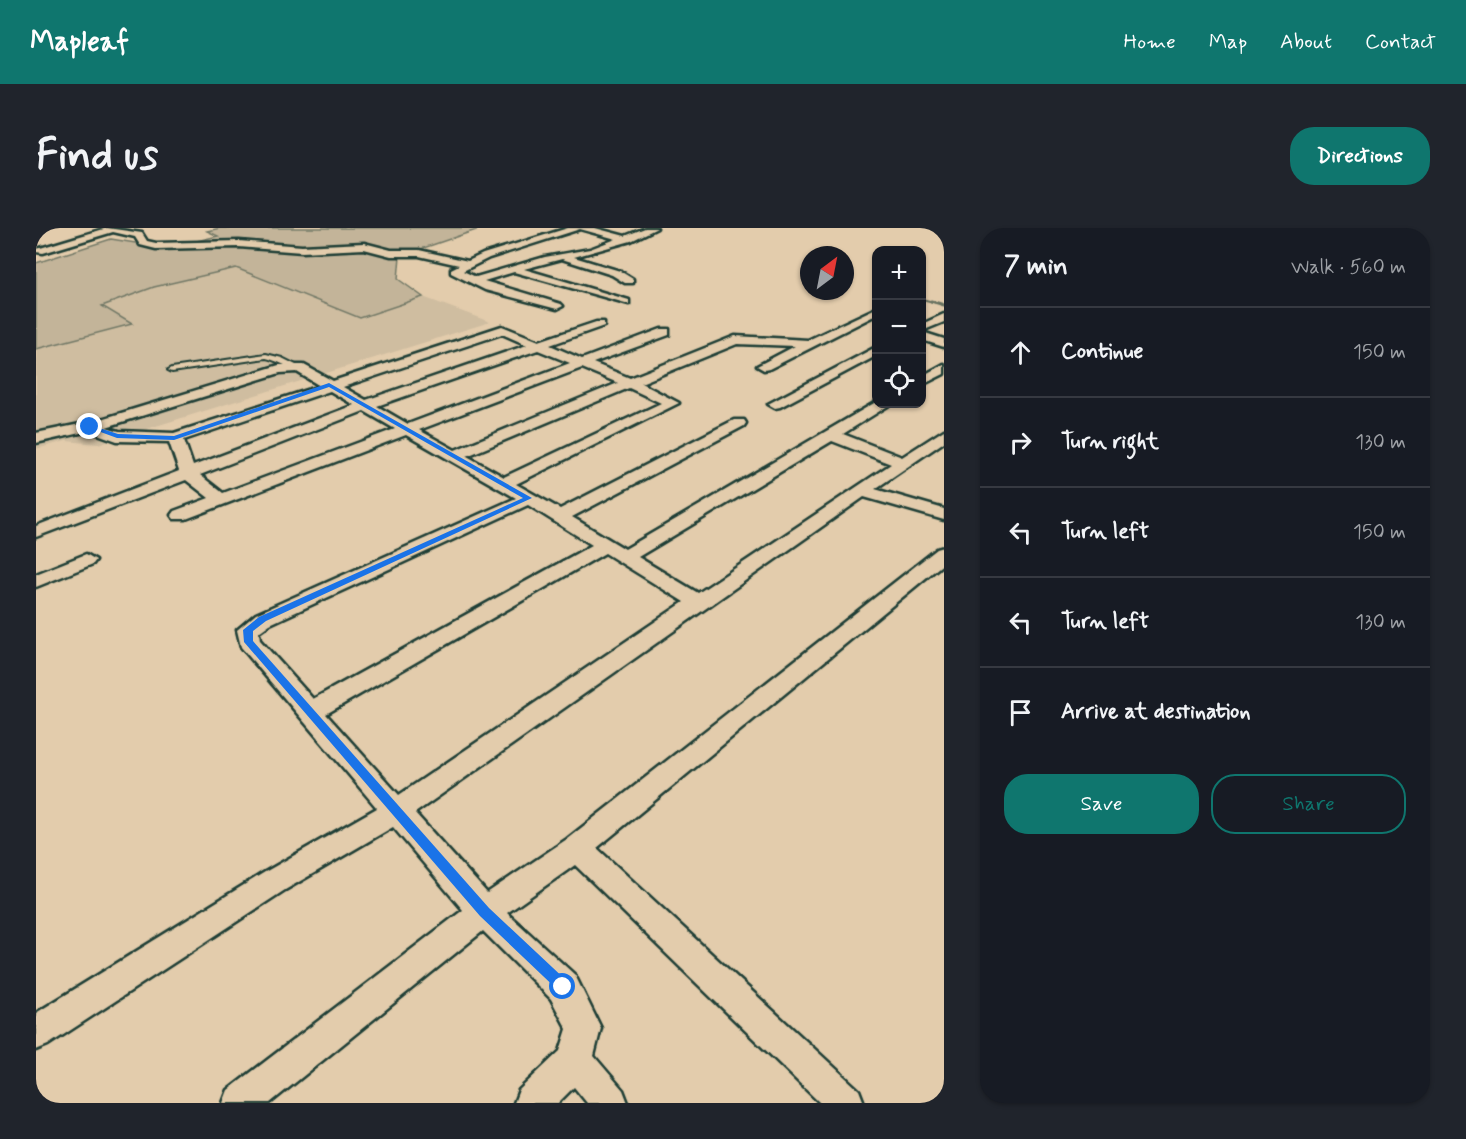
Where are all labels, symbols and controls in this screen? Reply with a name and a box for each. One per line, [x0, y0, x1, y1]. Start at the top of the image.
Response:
text: Mapleaf [30, 24, 129, 61]
text: Home [1124, 28, 1176, 56]
text: Map [1209, 28, 1247, 56]
text: About [1280, 28, 1332, 56]
text: Contact [1365, 28, 1436, 56]
button: Directions [1290, 127, 1430, 185]
text: Find us [36, 129, 158, 184]
north arrow [800, 246, 854, 300]
map controls [872, 246, 926, 408]
button: + [872, 246, 926, 300]
text: 7 min [1004, 250, 1068, 284]
text: Walk · 560 m [1291, 254, 1406, 281]
button: − [872, 300, 926, 354]
icon: ahead [1004, 336, 1037, 369]
text: Continue [1061, 338, 1143, 366]
text: 150 m [1353, 339, 1406, 366]
button: locate [872, 354, 926, 408]
route end [76, 413, 102, 439]
icon: right [1004, 426, 1037, 459]
text: Turn right [1061, 428, 1159, 456]
text: 130 m [1355, 429, 1406, 456]
icon: left [1004, 516, 1037, 549]
text: Turn left [1061, 518, 1149, 546]
text: 150 m [1353, 519, 1406, 546]
icon: left [1004, 606, 1037, 639]
text: Turn left [1061, 608, 1149, 636]
text: 130 m [1355, 609, 1406, 636]
icon: arrive [1004, 696, 1037, 729]
text: Arrive at destination [1061, 698, 1251, 726]
button: Save [1004, 774, 1199, 834]
button: Share [1211, 774, 1406, 834]
route start [549, 973, 575, 999]

